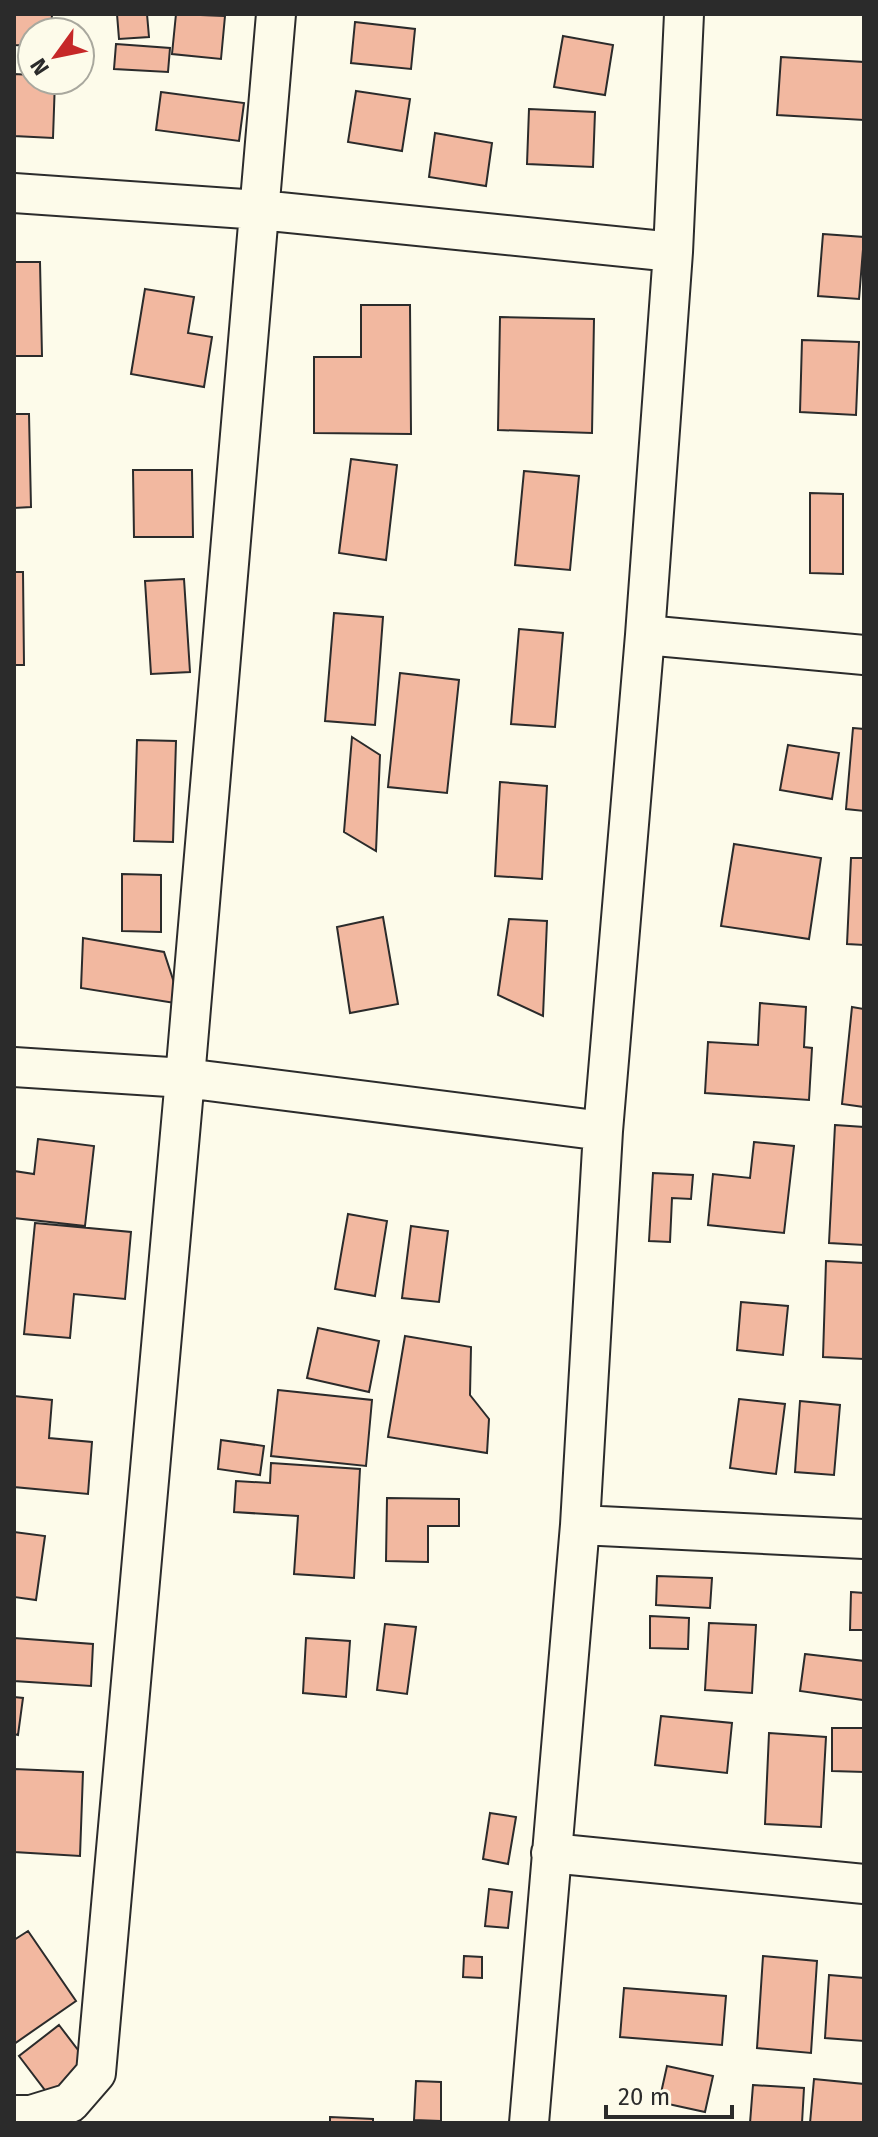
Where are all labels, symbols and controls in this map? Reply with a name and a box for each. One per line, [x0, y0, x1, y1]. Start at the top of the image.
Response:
north arrow [16, 16, 96, 96]
text: N [24, 53, 55, 80]
scale bar [606, 2069, 732, 2119]
text: 20 m [618, 2083, 670, 2111]

